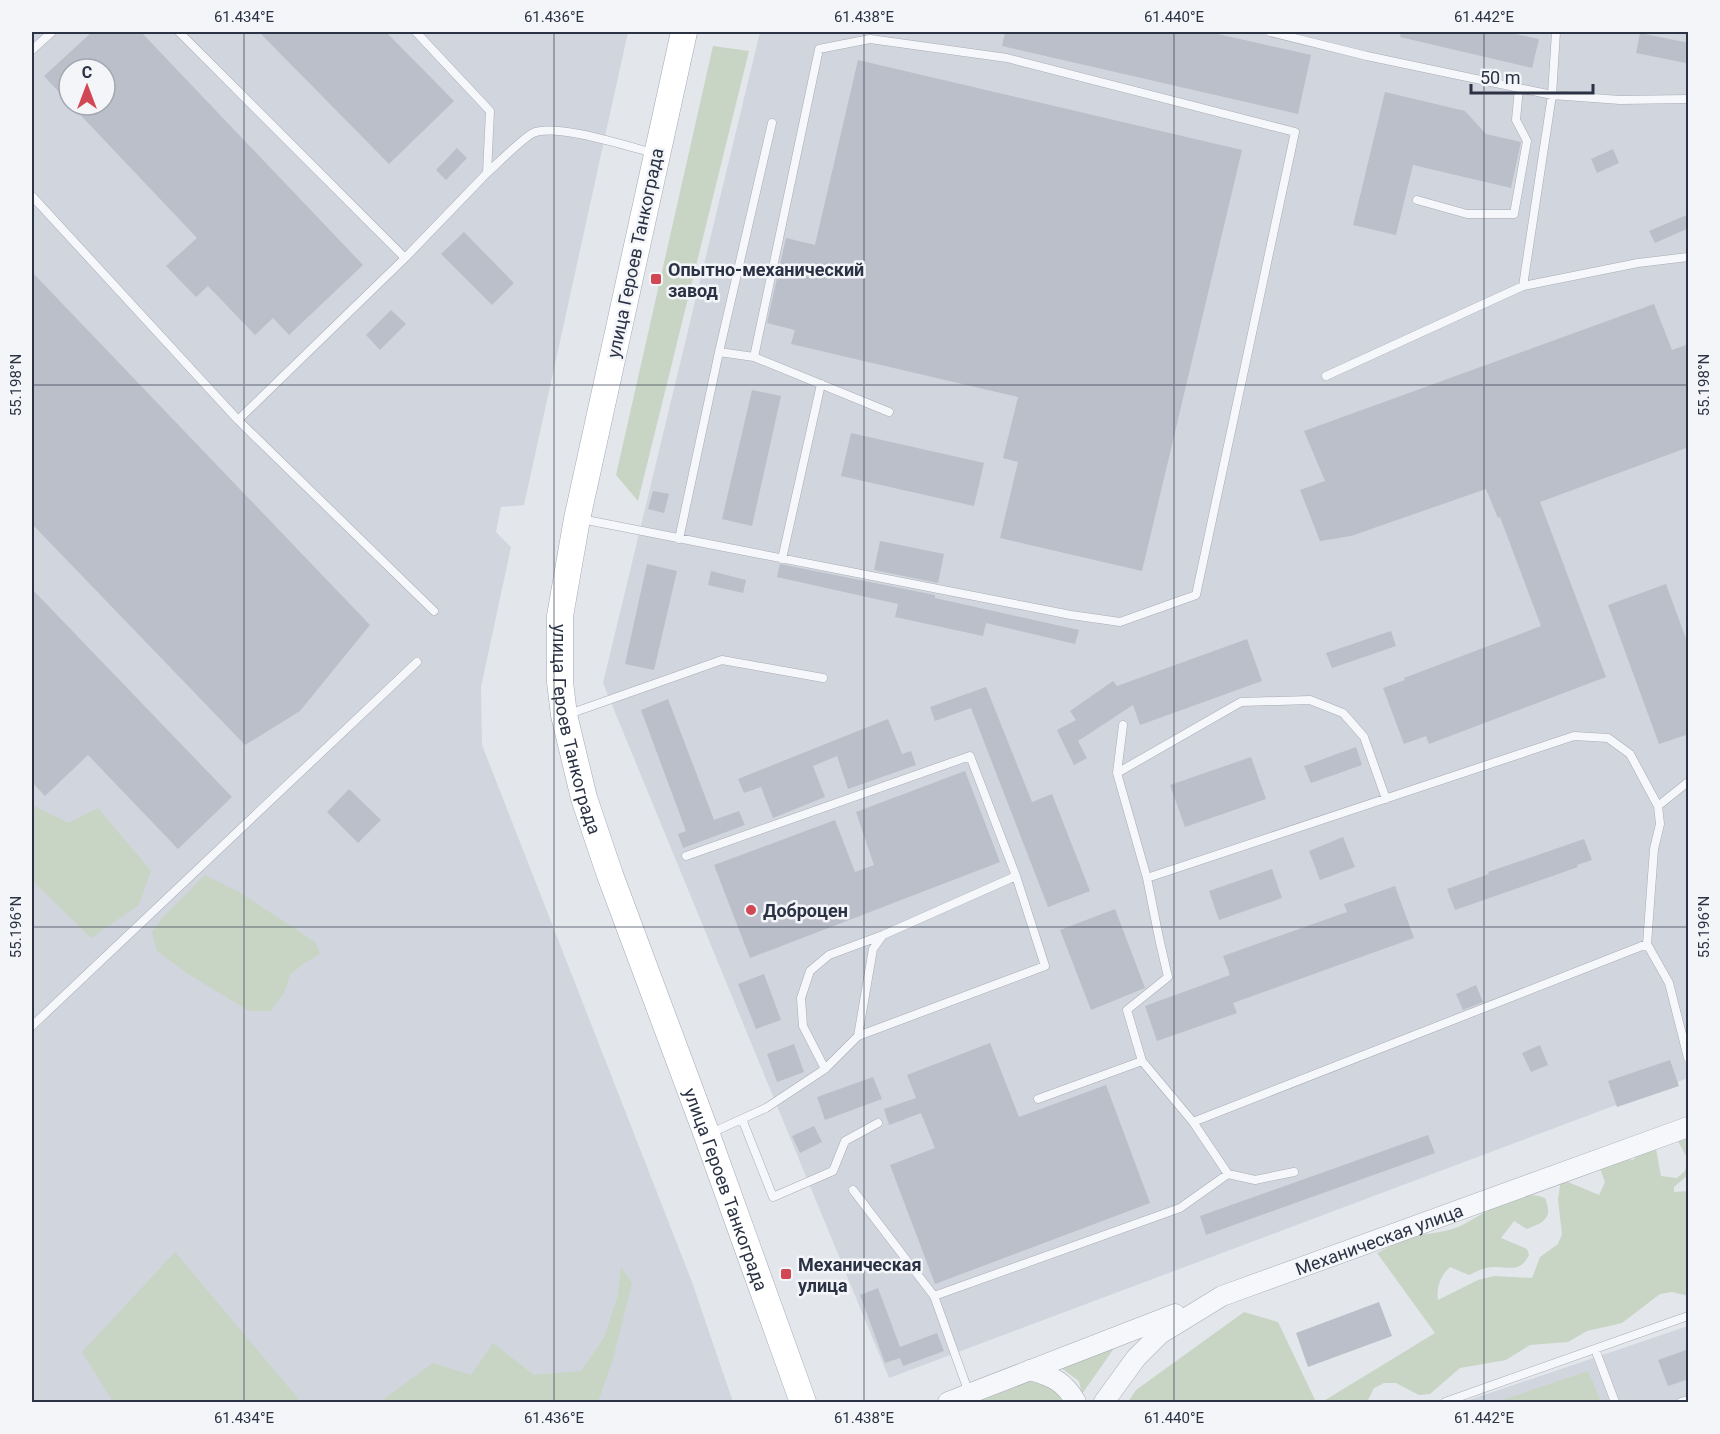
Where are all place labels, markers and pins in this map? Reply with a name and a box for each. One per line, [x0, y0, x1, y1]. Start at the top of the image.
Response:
place label: Опытно-механический завод [668, 259, 864, 301]
marker: Опытно-механический завод [649, 272, 663, 286]
place label: Доброцен [763, 900, 848, 921]
marker: Доброцен [744, 903, 758, 917]
place label: Механическая улица [798, 1254, 922, 1296]
marker: Механическая улица [779, 1267, 793, 1281]

